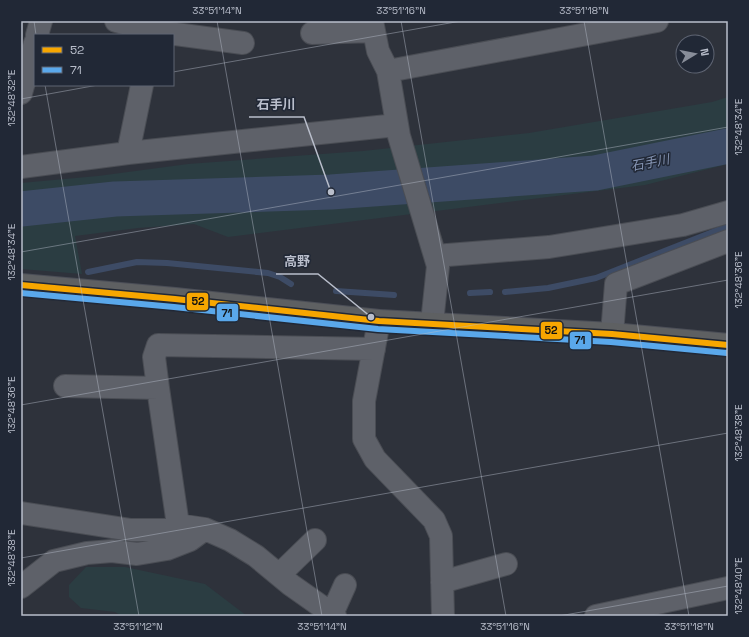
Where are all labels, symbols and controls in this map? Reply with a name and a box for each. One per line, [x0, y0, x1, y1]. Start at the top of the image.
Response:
text: 33°51'14"N [192, 4, 242, 17]
text: 33°51'16"N [376, 4, 426, 17]
text: 33°51'18"N [559, 4, 609, 17]
legend [34, 34, 174, 86]
north arrow [675, 34, 715, 74]
text: 52 [70, 42, 84, 58]
text: N [697, 47, 712, 57]
text: 71 [70, 62, 82, 78]
text: 132°48'32"E [5, 69, 18, 127]
callout: 石手川 [249, 92, 304, 117]
text: 石手川 [256, 96, 296, 113]
text: 132°48'34"E [732, 98, 745, 155]
water label: 石手川 [629, 150, 673, 175]
text: 132°48'34"E [5, 223, 18, 280]
callout: 高野 [276, 249, 318, 274]
text: 132°48'36"E [732, 251, 745, 309]
text: 高野 [284, 253, 310, 270]
line badge: 52 [186, 292, 209, 311]
text: 52 [191, 294, 205, 308]
line badge: 71 [216, 303, 239, 322]
text: 71 [222, 306, 232, 320]
line badge: 52 [540, 321, 563, 340]
text: 52 [544, 323, 558, 337]
line badge: 71 [569, 331, 592, 350]
text: 71 [575, 333, 585, 347]
text: 132°48'36"E [5, 376, 18, 434]
text: 132°48'38"E [732, 404, 745, 462]
text: 132°48'38"E [5, 529, 18, 587]
text: 132°48'40"E [732, 557, 745, 615]
text: 33°51'12"N [113, 620, 163, 633]
text: 33°51'14"N [297, 620, 347, 633]
text: 33°51'16"N [480, 620, 530, 633]
text: 33°51'18"N [664, 620, 714, 633]

